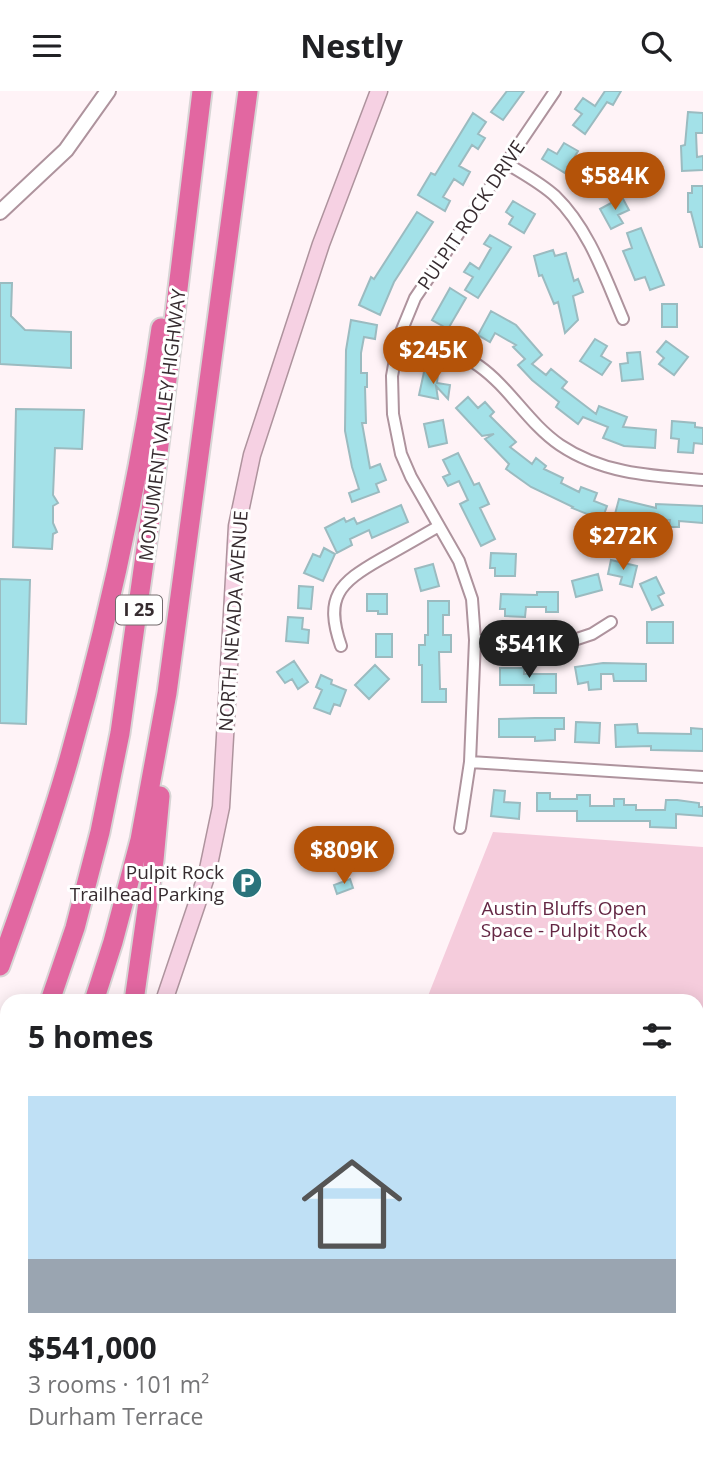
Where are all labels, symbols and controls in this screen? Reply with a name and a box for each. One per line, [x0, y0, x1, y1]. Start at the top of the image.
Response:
text: Nestly [300, 24, 403, 67]
icon: menu [28, 27, 66, 65]
icon: search [637, 27, 675, 65]
street label: PULPIT ROCK DRIVE [411, 135, 531, 295]
pin: $584K [566, 152, 664, 212]
text: $584K [581, 159, 649, 191]
street label: MONUMENT VALLEY HIGHWAY [132, 287, 192, 563]
pin: $245K [384, 327, 482, 386]
text: $245K [399, 333, 467, 365]
street label: NORTH NEVADA AVENUE [212, 509, 254, 733]
pin: $272K [574, 512, 672, 572]
text: $272K [589, 519, 657, 551]
road number: I 25 [116, 595, 162, 625]
pin: $541K [480, 621, 578, 680]
text: $541K [495, 627, 563, 659]
pin: $809K [295, 827, 393, 886]
text: $809K [310, 833, 378, 865]
place label: Pulpit Rock Trailhead Parking [70, 859, 224, 907]
parking icon: Pulpit Rock Trailhead Parking [230, 866, 264, 900]
park label: Austin Bluffs Open Space - Pulpit Rock [481, 895, 647, 943]
text: 5 homes [28, 1016, 153, 1057]
icon: filters [638, 1017, 676, 1055]
icon: home [289, 1141, 415, 1267]
text: $541,000 [28, 1327, 157, 1368]
text: 3 rooms · 101 m² [28, 1368, 209, 1400]
text: Durham Terrace [28, 1400, 203, 1432]

